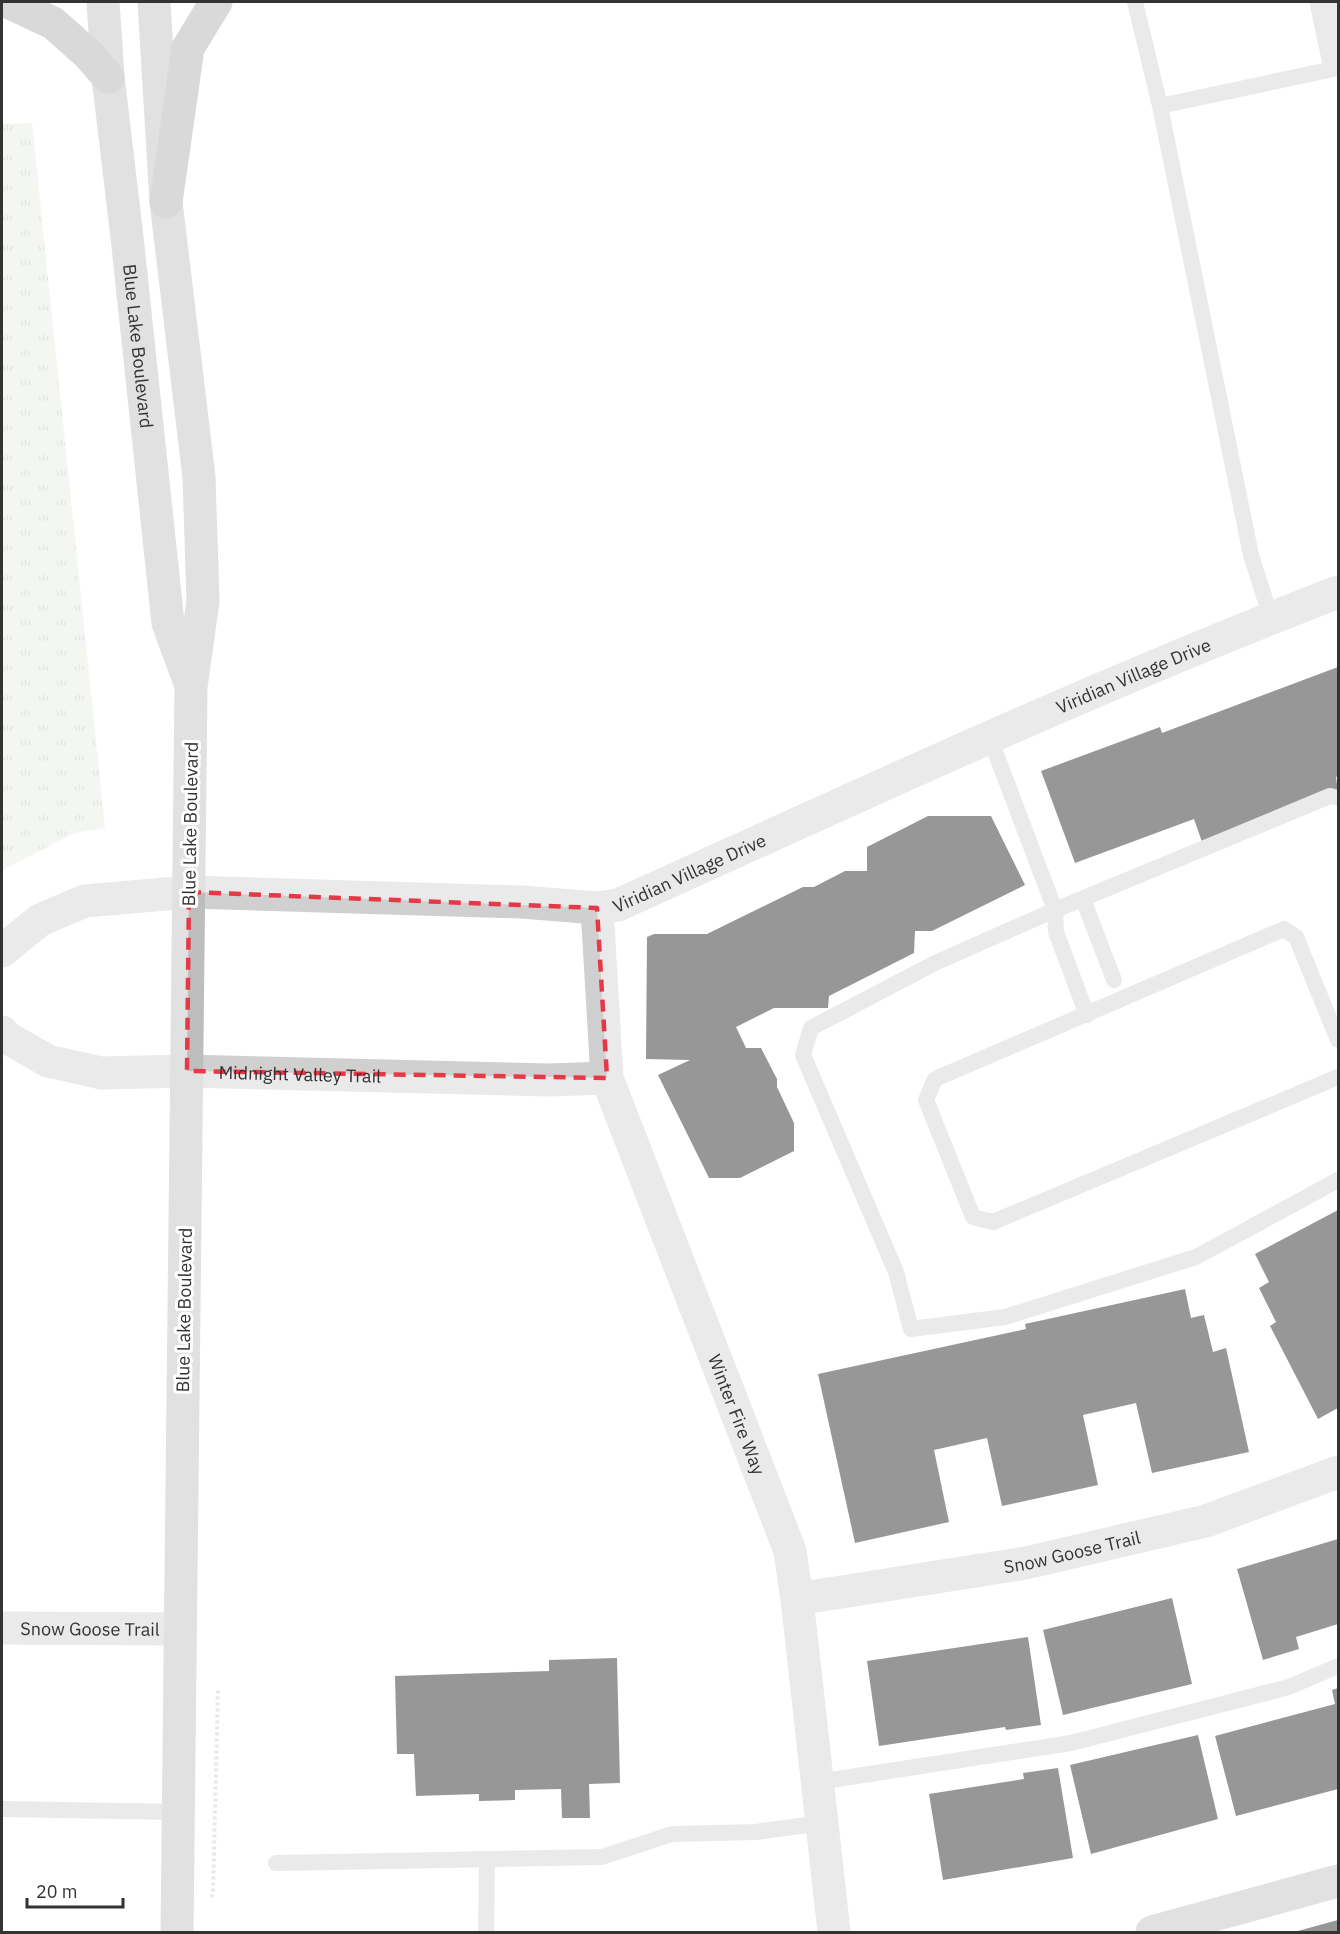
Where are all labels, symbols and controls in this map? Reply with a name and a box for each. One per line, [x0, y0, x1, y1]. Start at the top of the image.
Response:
street label: Blue Lake Boulevard [118, 263, 159, 429]
street label: Viridian Village Drive [1052, 632, 1214, 718]
street label: Blue Lake Boulevard [177, 741, 203, 907]
street label: Viridian Village Drive [609, 828, 770, 917]
street label: Midnight Valley Trail [218, 1060, 381, 1087]
street label: Blue Lake Boulevard [171, 1227, 197, 1393]
street label: Winter Fire Way [703, 1351, 771, 1478]
street label: Snow Goose Trail [1002, 1525, 1143, 1578]
street label: Snow Goose Trail [20, 1617, 160, 1640]
scale bar [27, 1871, 123, 1909]
text: 20 m [36, 1880, 78, 1903]

